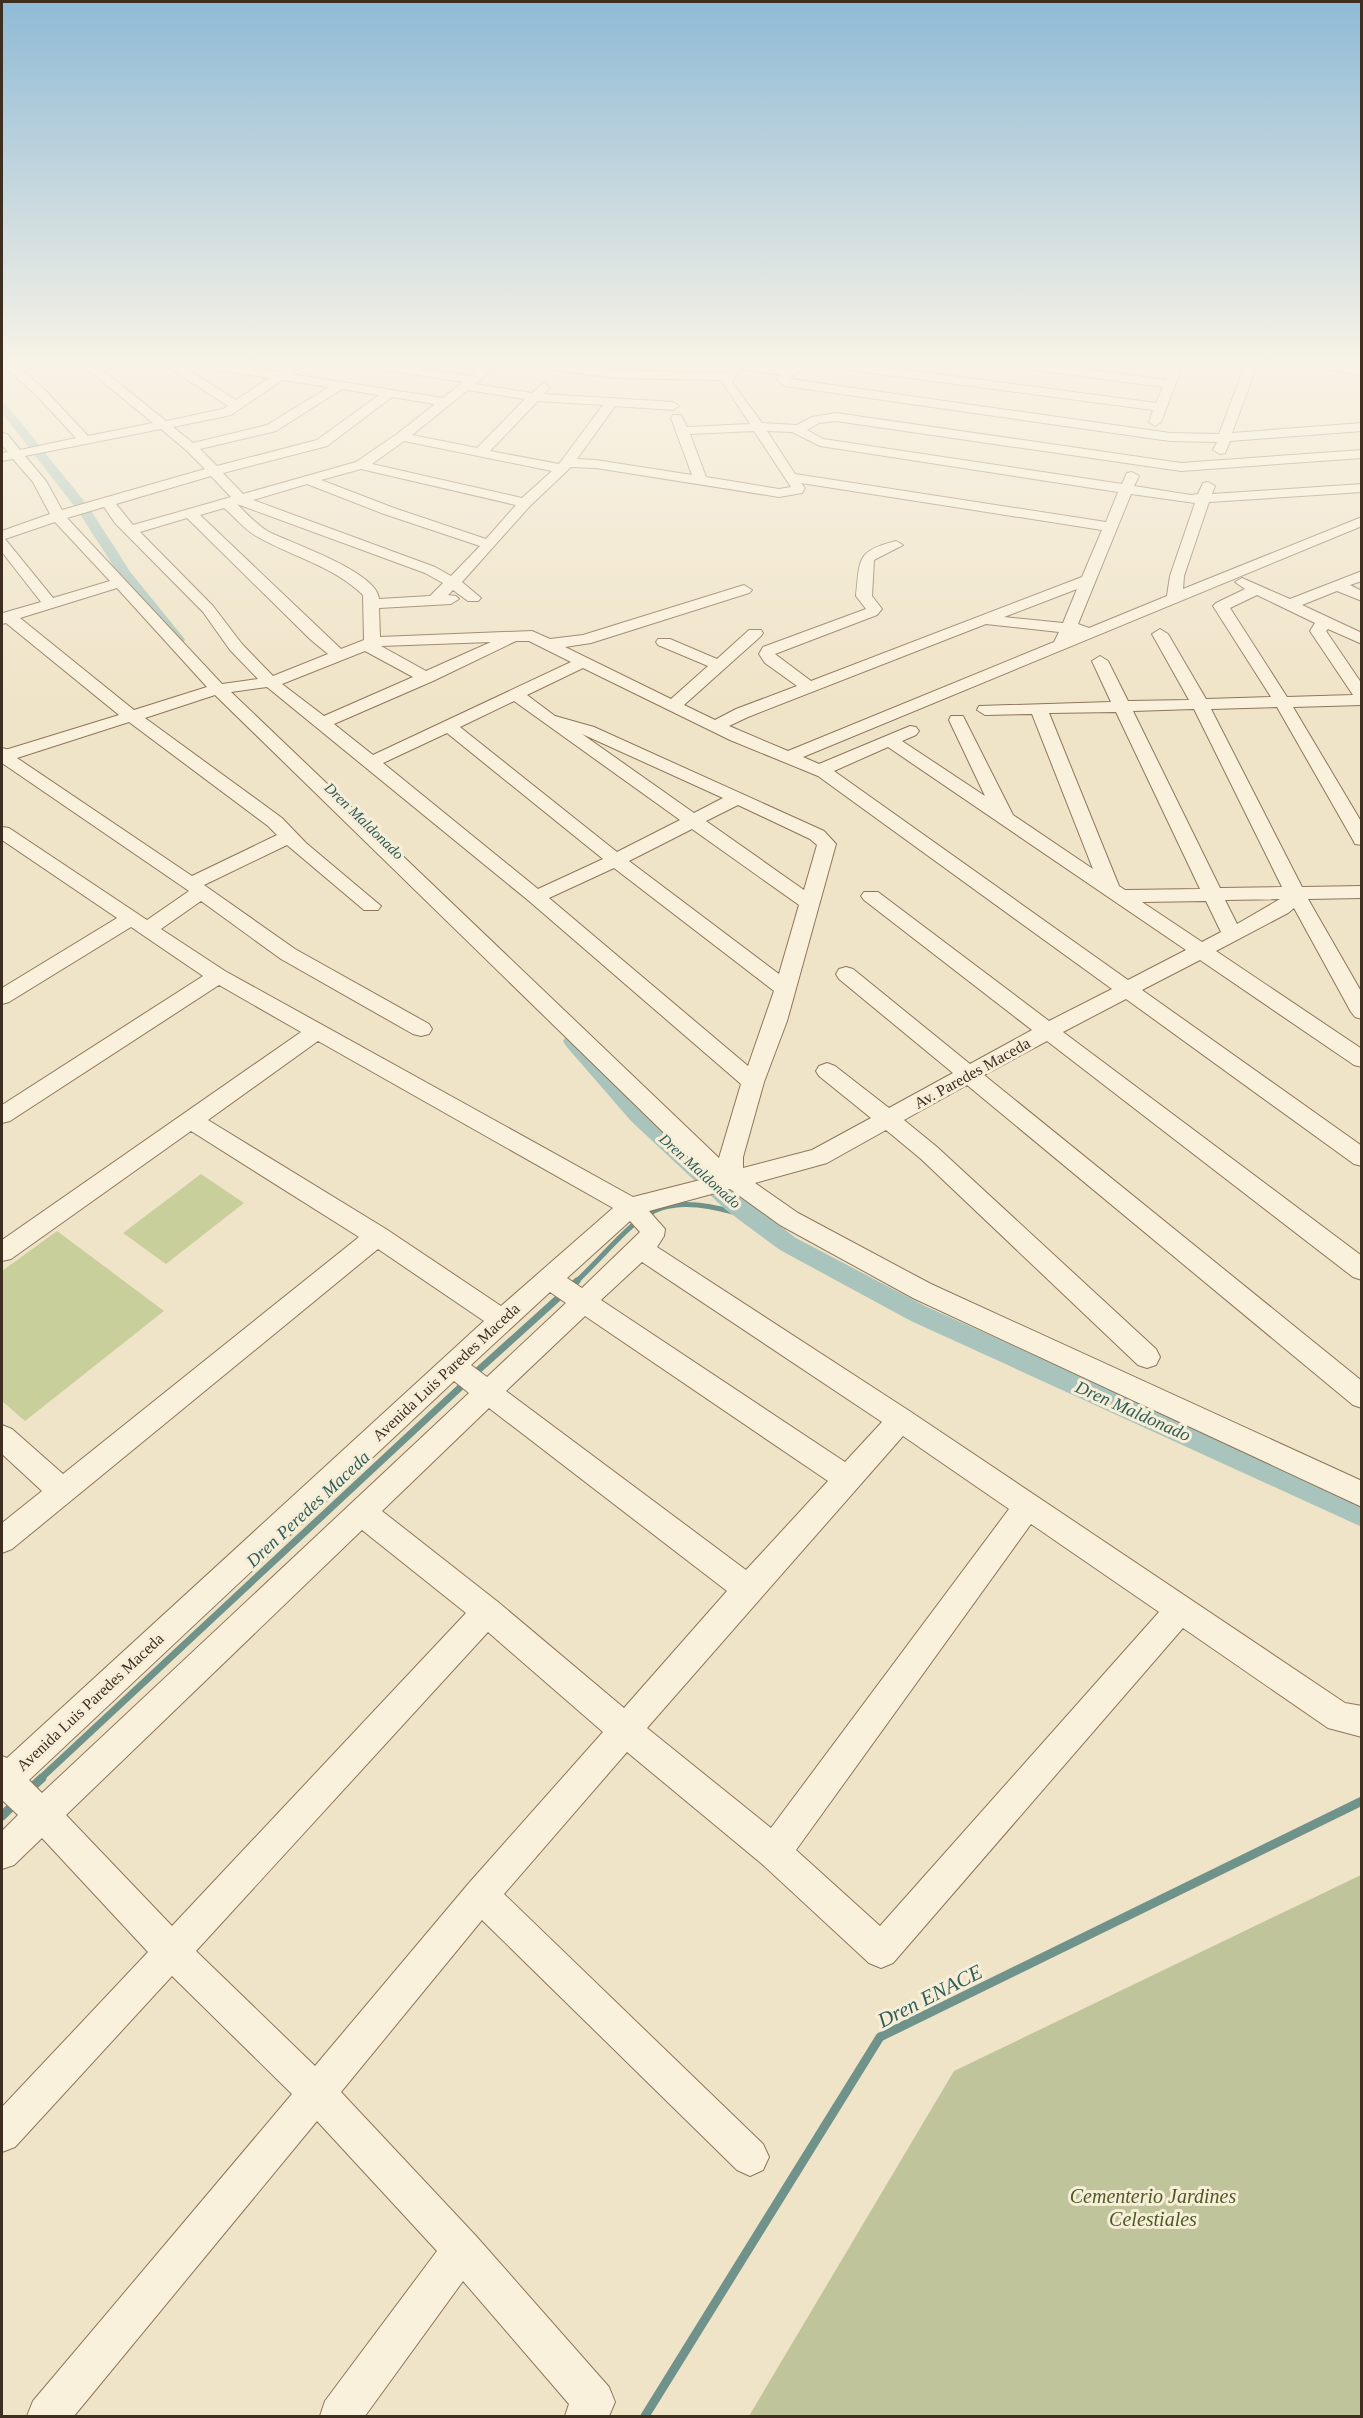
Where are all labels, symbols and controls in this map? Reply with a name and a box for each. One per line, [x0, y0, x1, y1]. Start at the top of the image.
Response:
water label: Dren Maldonado [321, 779, 407, 863]
street label: Av. Paredes Maceda [911, 1034, 1033, 1112]
water label: Dren Maldonado [656, 1130, 744, 1212]
street label: Avenida Luis Paredes Maceda [369, 1300, 523, 1444]
water label: Dren Maldonado [1071, 1376, 1194, 1445]
water label: Dren Peredes Maceda [242, 1447, 374, 1572]
street label: Avenida Luis Paredes Maceda [13, 1630, 167, 1774]
water label: Dren ENACE [873, 1959, 986, 2033]
park label: Cementerio Jardines Celestiales [1070, 2185, 1236, 2230]

